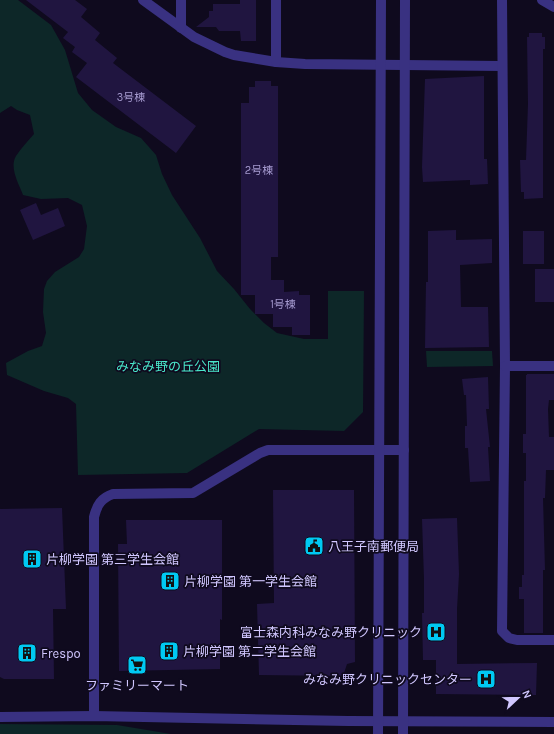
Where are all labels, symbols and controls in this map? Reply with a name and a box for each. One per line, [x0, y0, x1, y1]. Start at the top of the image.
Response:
house number: 3号棟 [117, 91, 145, 104]
house number: 2号棟 [245, 164, 273, 177]
house number: 1号棟 [270, 298, 296, 311]
park label: みなみ野の丘公園 [116, 359, 220, 374]
public building icon: 八王子南郵便局 [303, 535, 325, 557]
place label: 八王子南郵便局 [328, 539, 419, 554]
building icon: 片柳学園 第三学生会館 [21, 548, 43, 570]
place label: 片柳学園 第三学生会館 [46, 552, 179, 567]
building icon: 片柳学園 第一学生会館 [159, 570, 181, 592]
place label: 片柳学園 第一学生会館 [184, 574, 317, 589]
hospital icon: 富士森内科みなみ野クリニック [425, 621, 447, 643]
place label: 富士森内科みなみ野クリニック [240, 625, 422, 640]
building icon: 片柳学園 第二学生会館 [158, 640, 180, 662]
building icon: Frespo [16, 642, 38, 664]
place label: 片柳学園 第二学生会館 [183, 644, 316, 659]
place label: Frespo [41, 646, 81, 661]
supermarket icon: ファミリーマート [126, 654, 148, 676]
hospital icon: みなみ野クリニックセンター [475, 668, 497, 690]
place label: みなみ野クリニックセンター [303, 672, 472, 687]
place label: ファミリーマート [85, 678, 189, 693]
north arrow [498, 678, 538, 718]
text: N [519, 688, 534, 701]

